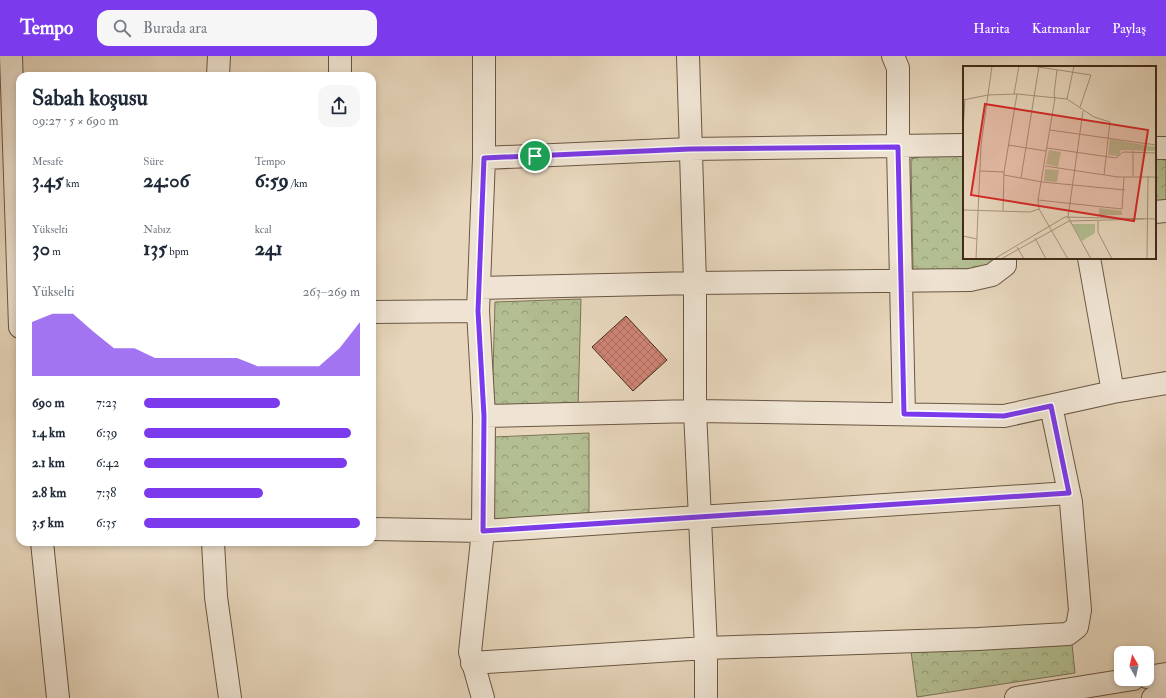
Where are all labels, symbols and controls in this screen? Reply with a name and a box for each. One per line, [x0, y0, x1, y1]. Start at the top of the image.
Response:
search box [97, 10, 377, 46]
text: Tempo [20, 16, 73, 40]
icon: search [111, 17, 133, 39]
text: Burada ara [143, 19, 207, 38]
text: Harita [973, 20, 1010, 37]
text: Katmanlar [1032, 20, 1090, 37]
text: Paylaş [1112, 20, 1146, 37]
inset map [963, 66, 1156, 259]
text: Sabah koşusu [32, 84, 148, 112]
button: share [318, 85, 360, 127]
text: 09:27 · 5 × 690 m [32, 113, 119, 129]
pin [518, 139, 552, 173]
icon: arrive [524, 145, 546, 167]
text: Mesafe [32, 155, 63, 168]
text: Süre [143, 155, 164, 168]
text: Tempo [255, 155, 285, 168]
text: 3.45 [32, 168, 63, 193]
text: 24:06 [143, 168, 190, 193]
text: 6:59 [255, 168, 289, 193]
text: km [63, 177, 80, 190]
text: /km [289, 177, 308, 190]
text: Yükselti [32, 223, 68, 236]
text: Nabız [143, 223, 171, 236]
text: kcal [255, 223, 272, 236]
text: 30 [32, 236, 50, 261]
text: 135 [143, 236, 167, 261]
text: 241 [255, 236, 283, 261]
text: m [50, 245, 61, 258]
text: bpm [167, 245, 189, 258]
text: Yükselti [32, 284, 75, 300]
text: 263–269 m [303, 284, 360, 300]
text: 690 m [32, 395, 65, 411]
text: 7:23 [96, 395, 117, 411]
text: 1.4 km [32, 425, 65, 441]
text: 6:39 [96, 425, 117, 441]
text: 2.1 km [32, 455, 65, 471]
text: 6:42 [96, 455, 119, 471]
text: 2.8 km [32, 485, 66, 501]
text: 7:38 [96, 485, 116, 501]
text: 3.5 km [32, 515, 64, 531]
text: 6:35 [96, 515, 116, 531]
north arrow [1114, 646, 1154, 686]
map controls [1114, 646, 1154, 686]

